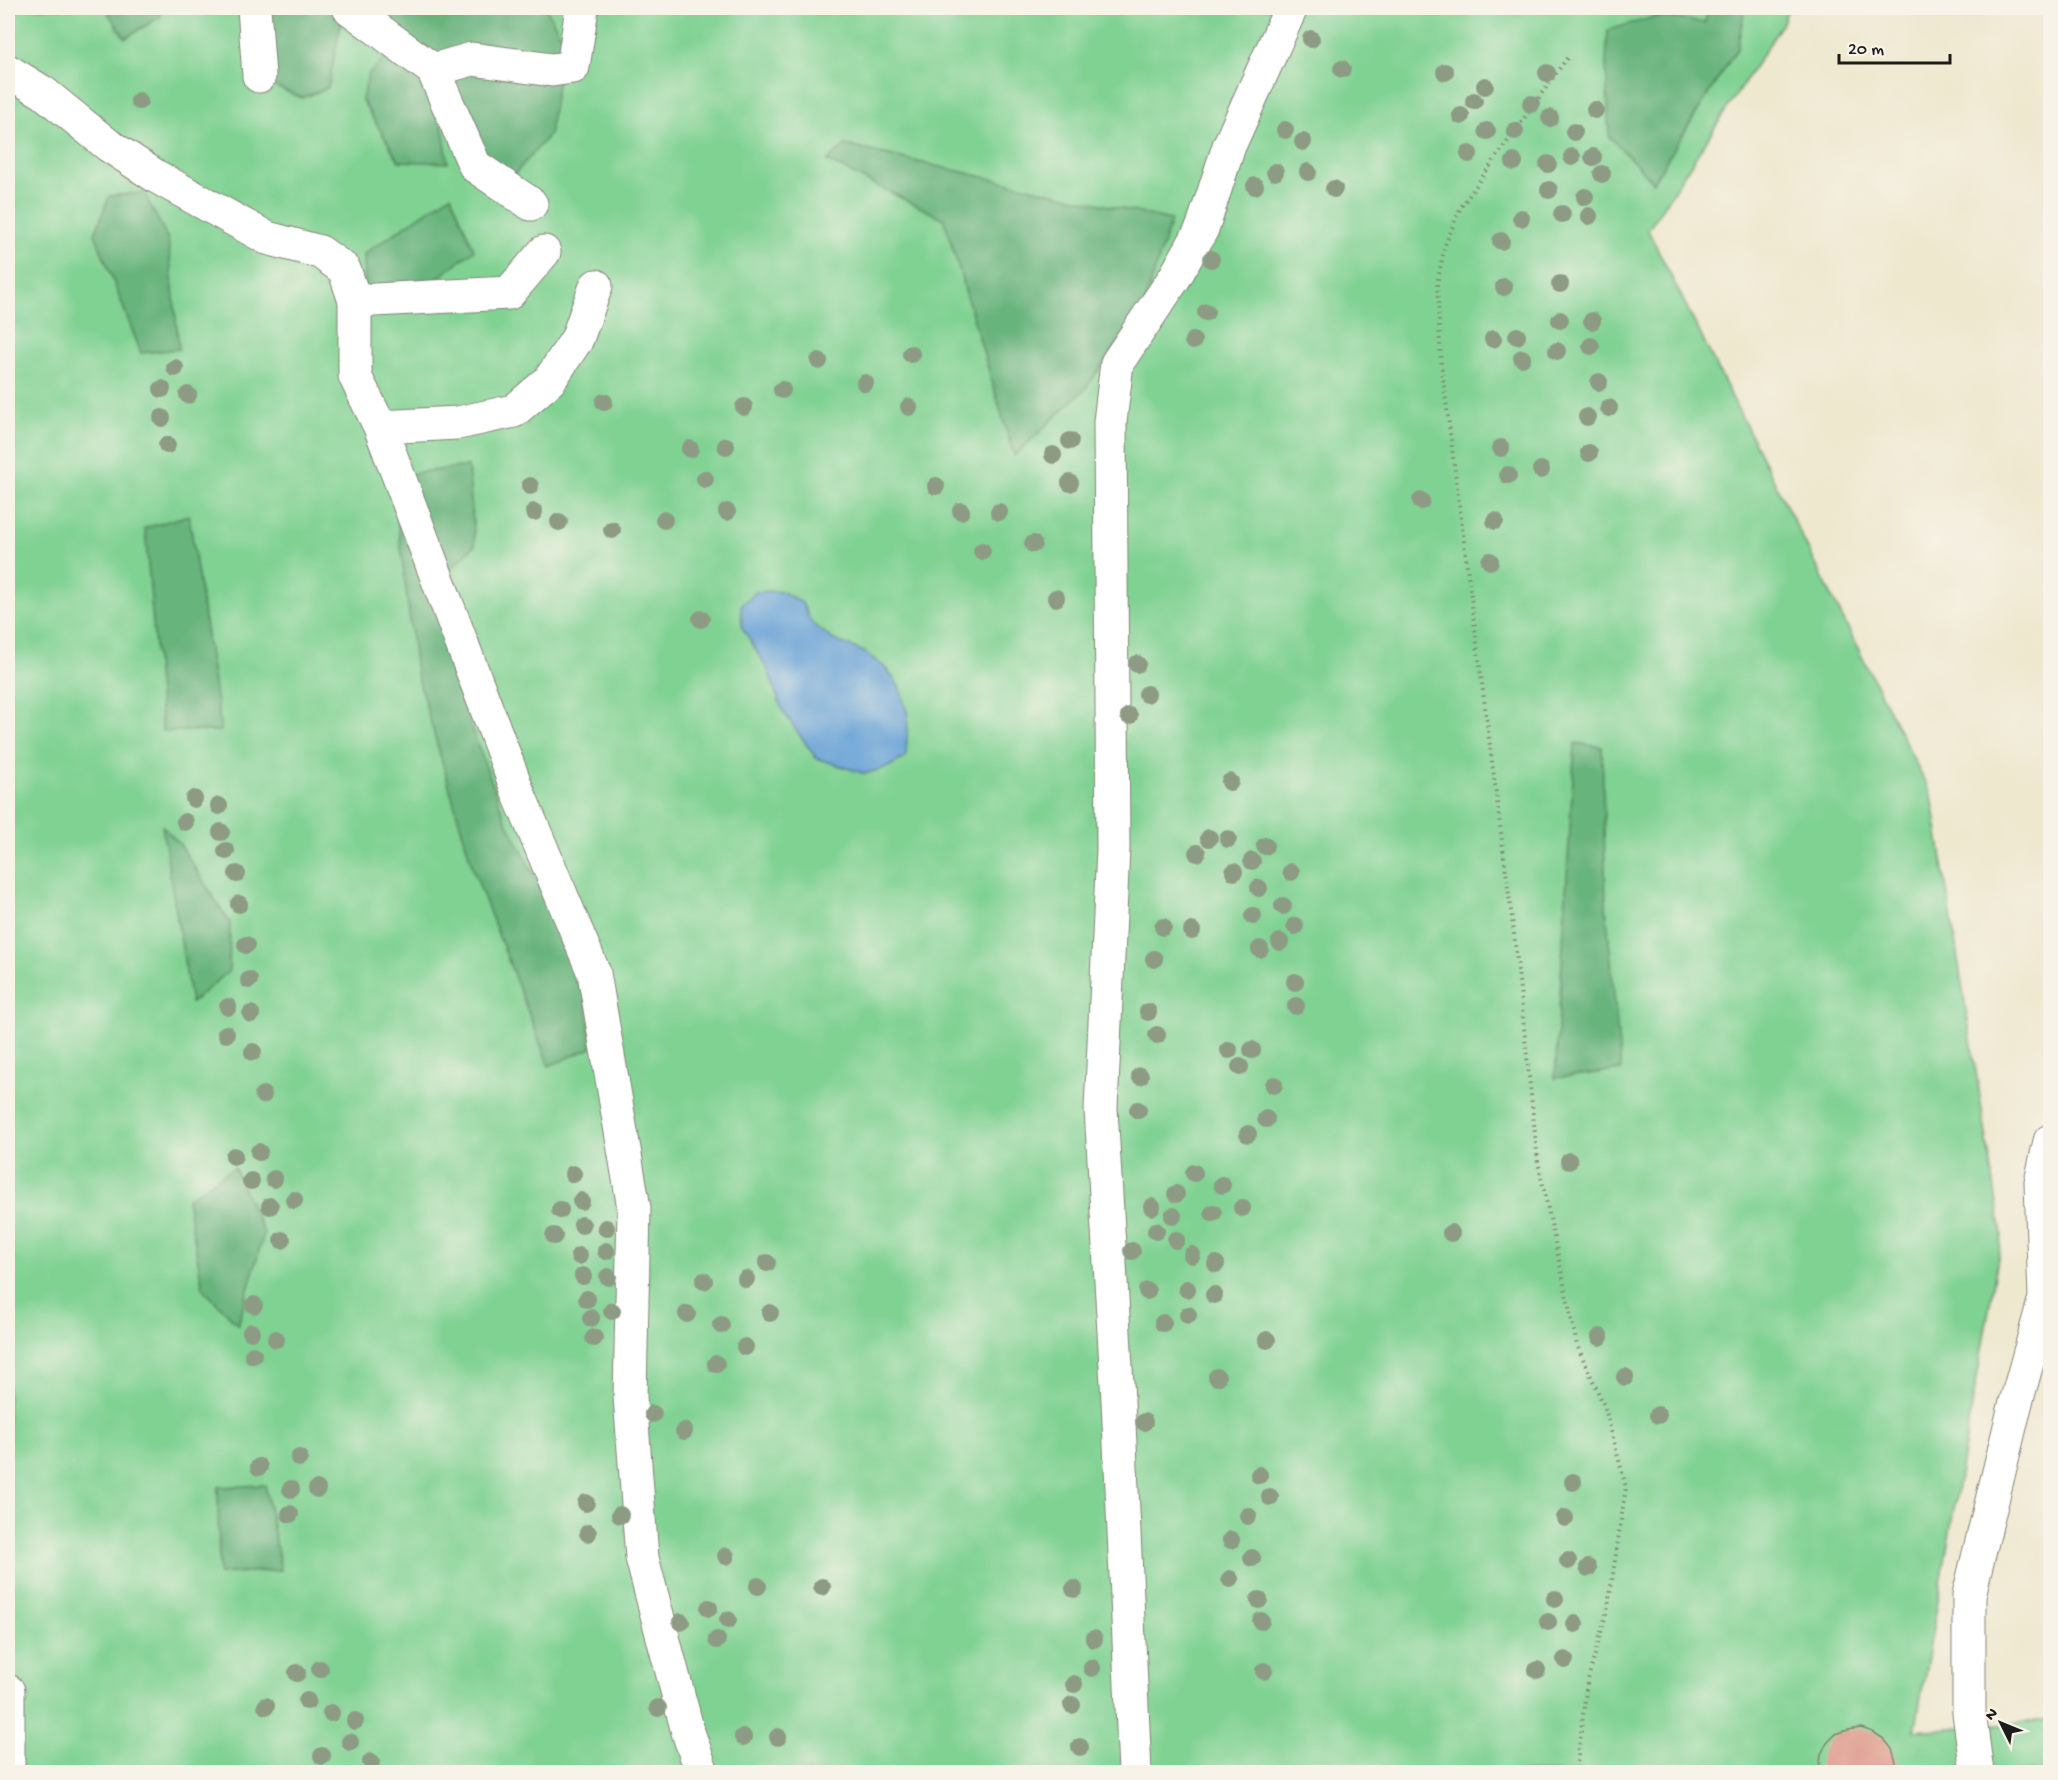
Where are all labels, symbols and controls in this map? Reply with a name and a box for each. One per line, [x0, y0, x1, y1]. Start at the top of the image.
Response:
scale bar [1839, 27, 1950, 65]
text: 20 m [1848, 40, 1884, 61]
north arrow [1971, 1693, 2031, 1753]
text: N [1982, 1704, 2003, 1725]

